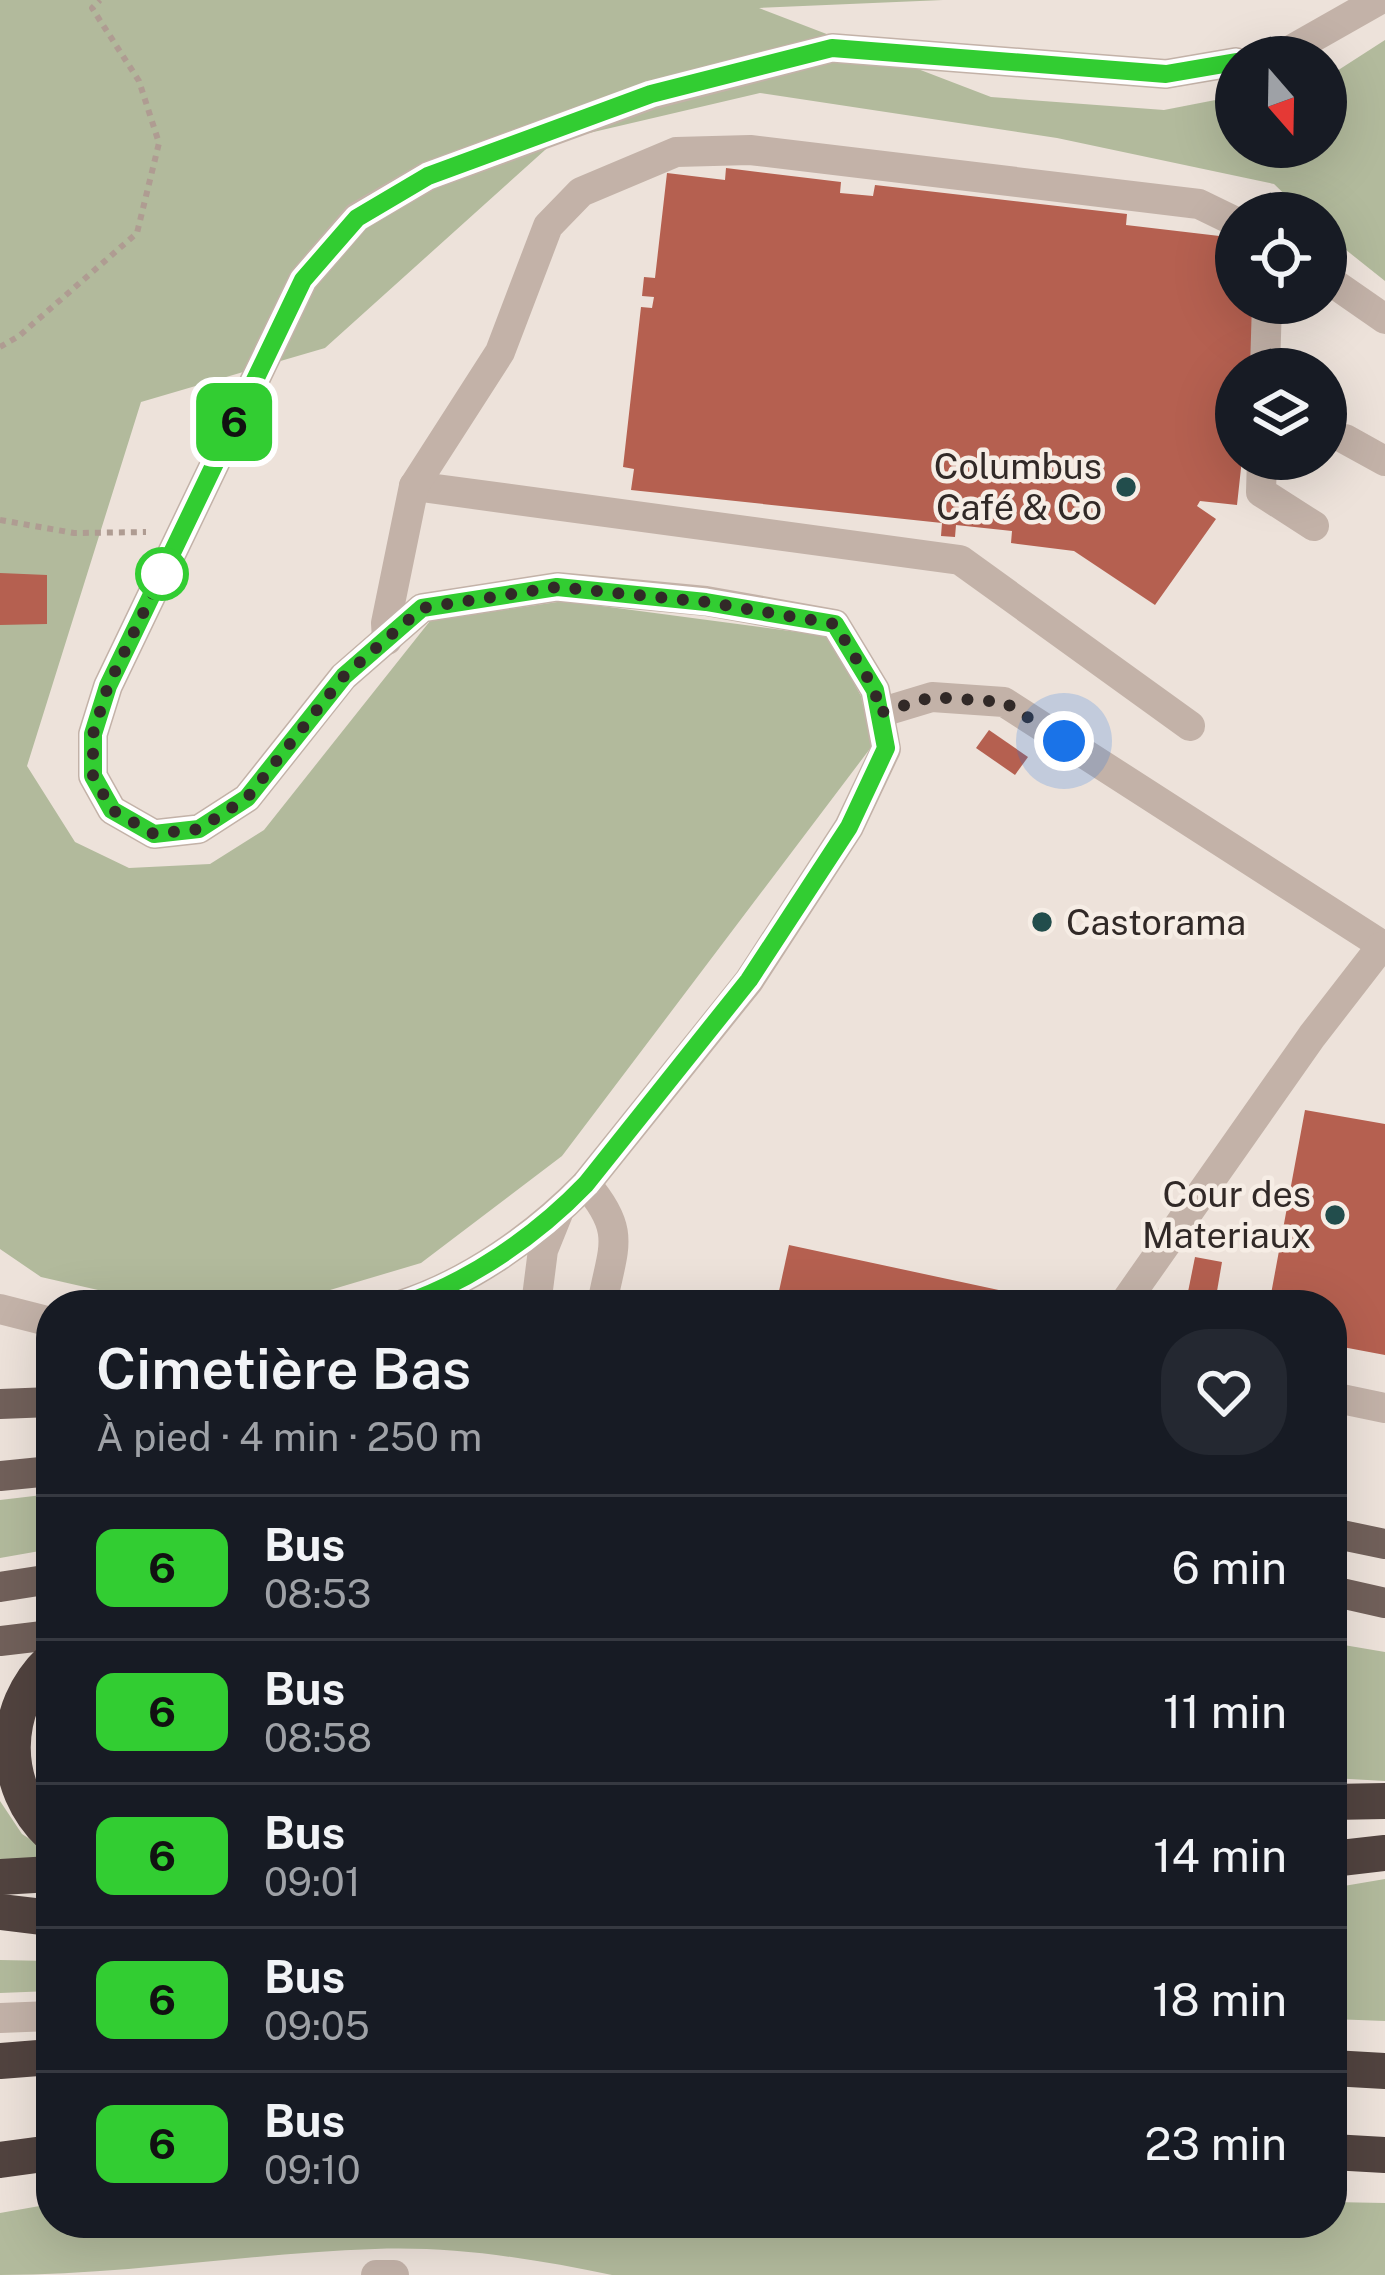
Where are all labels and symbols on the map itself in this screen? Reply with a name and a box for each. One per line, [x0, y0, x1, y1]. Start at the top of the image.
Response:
north arrow [1215, 36, 1347, 168]
line badge: 6 [195, 383, 273, 461]
place label: Columbus Café & Co [934, 445, 1102, 528]
marker: Columbus Café & Co [1113, 474, 1139, 500]
unlabelled marker [137, 549, 187, 599]
your location [1034, 711, 1094, 771]
place label: Castorama [1066, 901, 1246, 943]
marker: Castorama [1029, 909, 1055, 935]
place label: Cour des Materiaux [1142, 1173, 1311, 1256]
marker: Cour des Materiaux [1322, 1202, 1348, 1228]

